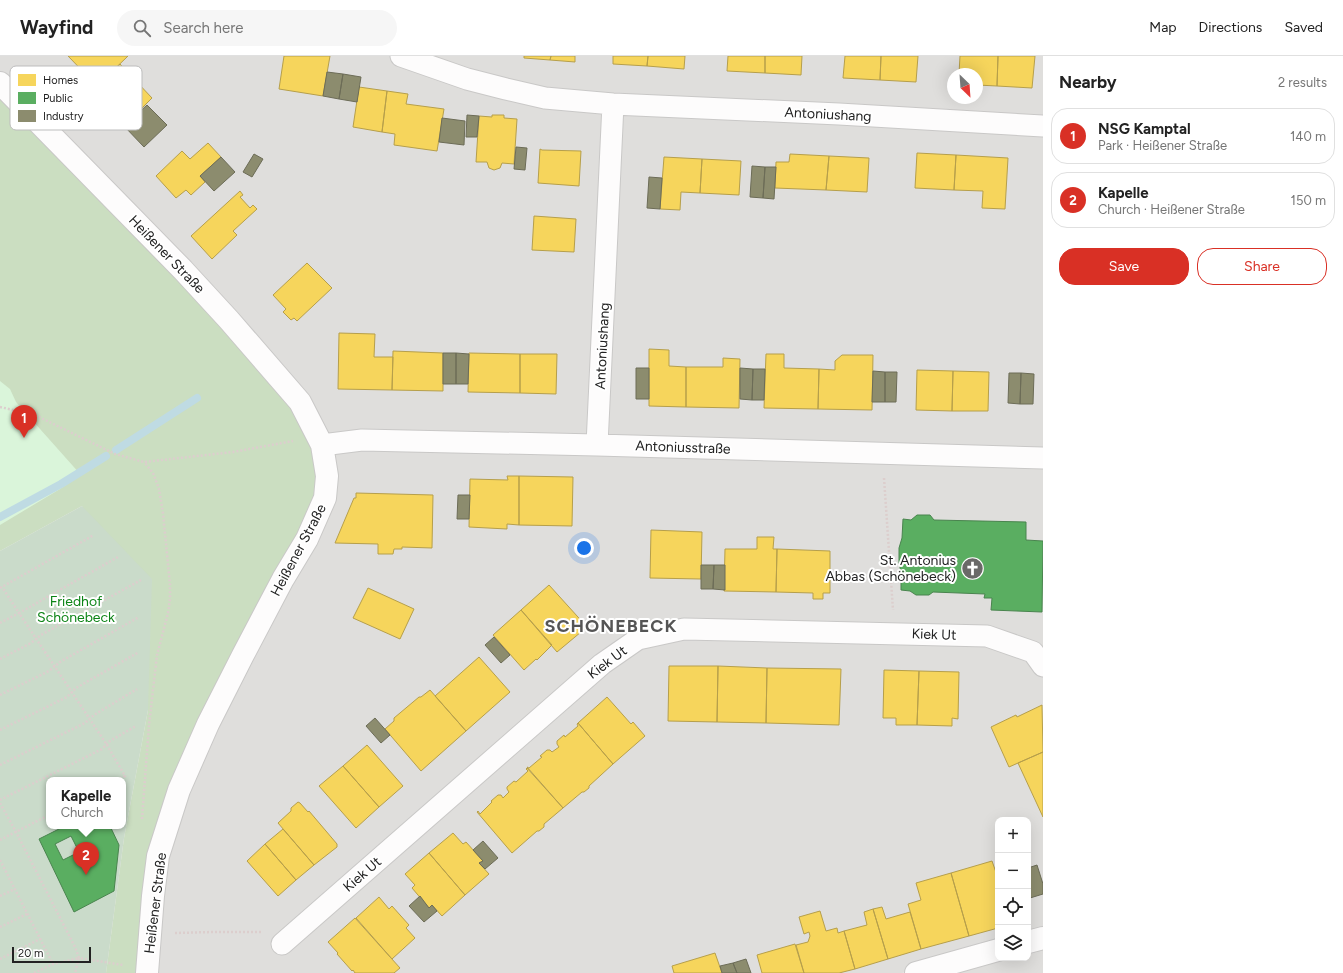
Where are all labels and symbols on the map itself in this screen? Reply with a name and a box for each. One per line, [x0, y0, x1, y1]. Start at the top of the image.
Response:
legend [10, 66, 142, 130]
north arrow [947, 68, 983, 104]
text: Homes [43, 74, 78, 87]
text: Public [43, 92, 73, 105]
street label: Antoniushang [784, 104, 872, 125]
text: Industry [43, 110, 84, 123]
street label: Heißener Straße [125, 212, 208, 297]
street label: Antoniushang [592, 302, 613, 390]
pin: 1 [11, 405, 37, 438]
street label: Antoniusstraße [635, 437, 731, 458]
street label: Heißener Straße [267, 501, 330, 599]
your location [574, 538, 594, 558]
place label: St. Antonius Abbas (Schönebeck) [825, 552, 956, 585]
church icon: St. Antonius Abbas (Schönebeck) [959, 555, 985, 581]
park label: Friedhof Schönebeck [37, 593, 115, 626]
district label: SCHÖNEBECK [545, 615, 677, 637]
street label: Kiek Ut [911, 625, 957, 644]
street label: Kiek Ut [584, 642, 630, 683]
pin: 2 [73, 842, 99, 875]
street label: Heißener Straße [141, 851, 170, 955]
street label: Kiek Ut [340, 853, 385, 896]
scale bar [12, 945, 91, 964]

